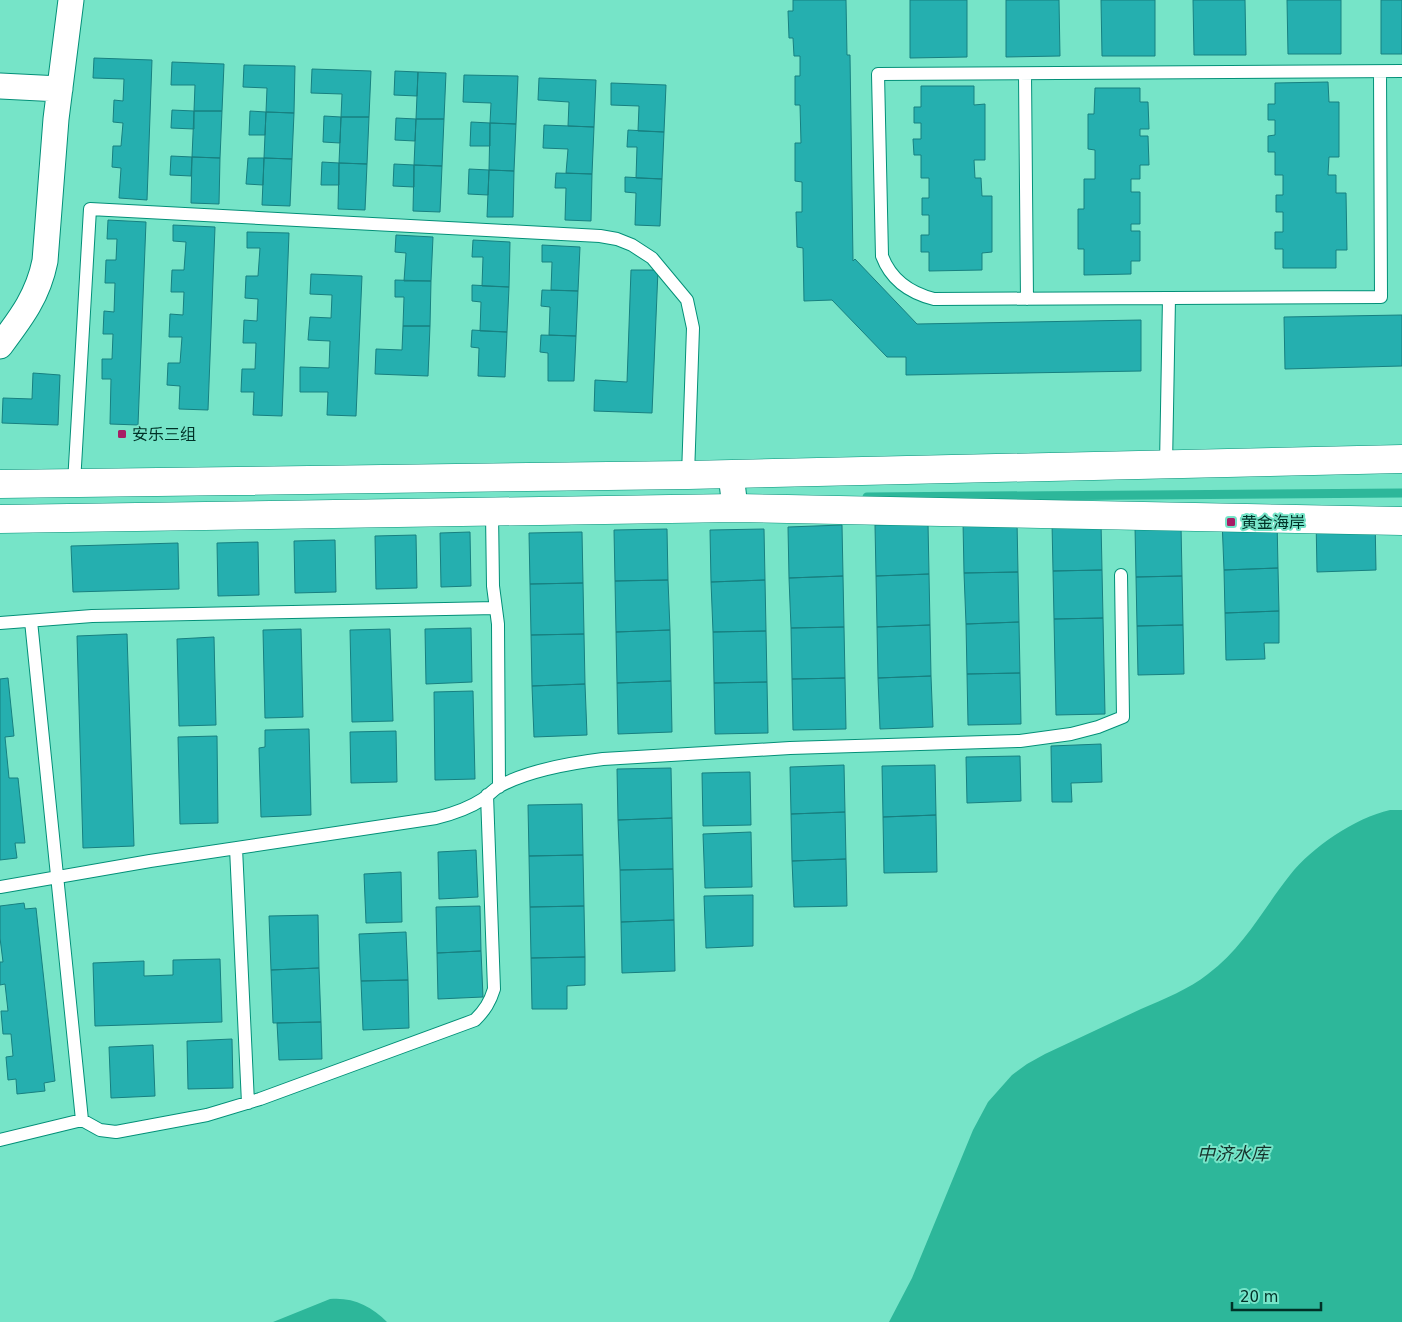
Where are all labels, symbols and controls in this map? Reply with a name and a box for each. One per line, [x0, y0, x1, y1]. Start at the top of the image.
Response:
place label: 安乐三组 [132, 425, 196, 444]
marker: 安乐三组 [116, 428, 128, 440]
place label: 黄金海岸 [1241, 513, 1305, 532]
marker: 黄金海岸 [1225, 516, 1237, 528]
water label: 中济水库 [1197, 1143, 1272, 1164]
scale bar [1232, 1280, 1321, 1312]
text: 20 m [1240, 1288, 1278, 1306]

